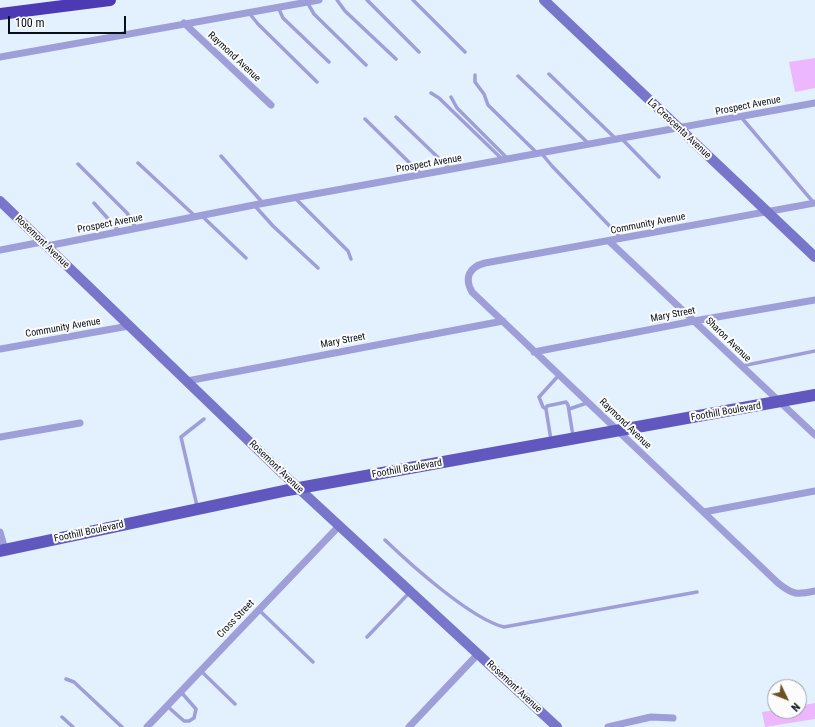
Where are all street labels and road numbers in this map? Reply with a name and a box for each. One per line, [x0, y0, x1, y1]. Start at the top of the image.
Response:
street label: Raymond Avenue [205, 30, 263, 84]
street label: Prospect Avenue [714, 94, 782, 118]
street label: La Crescenta Avenue [645, 96, 713, 162]
street label: Prospect Avenue [395, 152, 463, 176]
street label: Community Avenue [610, 211, 686, 237]
street label: Prospect Avenue [76, 212, 144, 236]
street label: Rosemont Avenue [12, 213, 72, 271]
street label: Mary Street [650, 305, 696, 325]
street label: Community Avenue [25, 315, 101, 341]
street label: Sharon Avenue [703, 315, 753, 365]
street label: Mary Street [320, 331, 366, 351]
street label: Raymond Avenue [597, 396, 653, 452]
street label: Foothill Boulevard [690, 400, 762, 424]
street label: Rosemont Avenue [246, 438, 306, 496]
street label: Foothill Boulevard [371, 457, 443, 481]
street label: Foothill Boulevard [53, 519, 125, 545]
street label: Cross Street [215, 597, 257, 641]
street label: Rosemont Avenue [484, 658, 544, 716]

